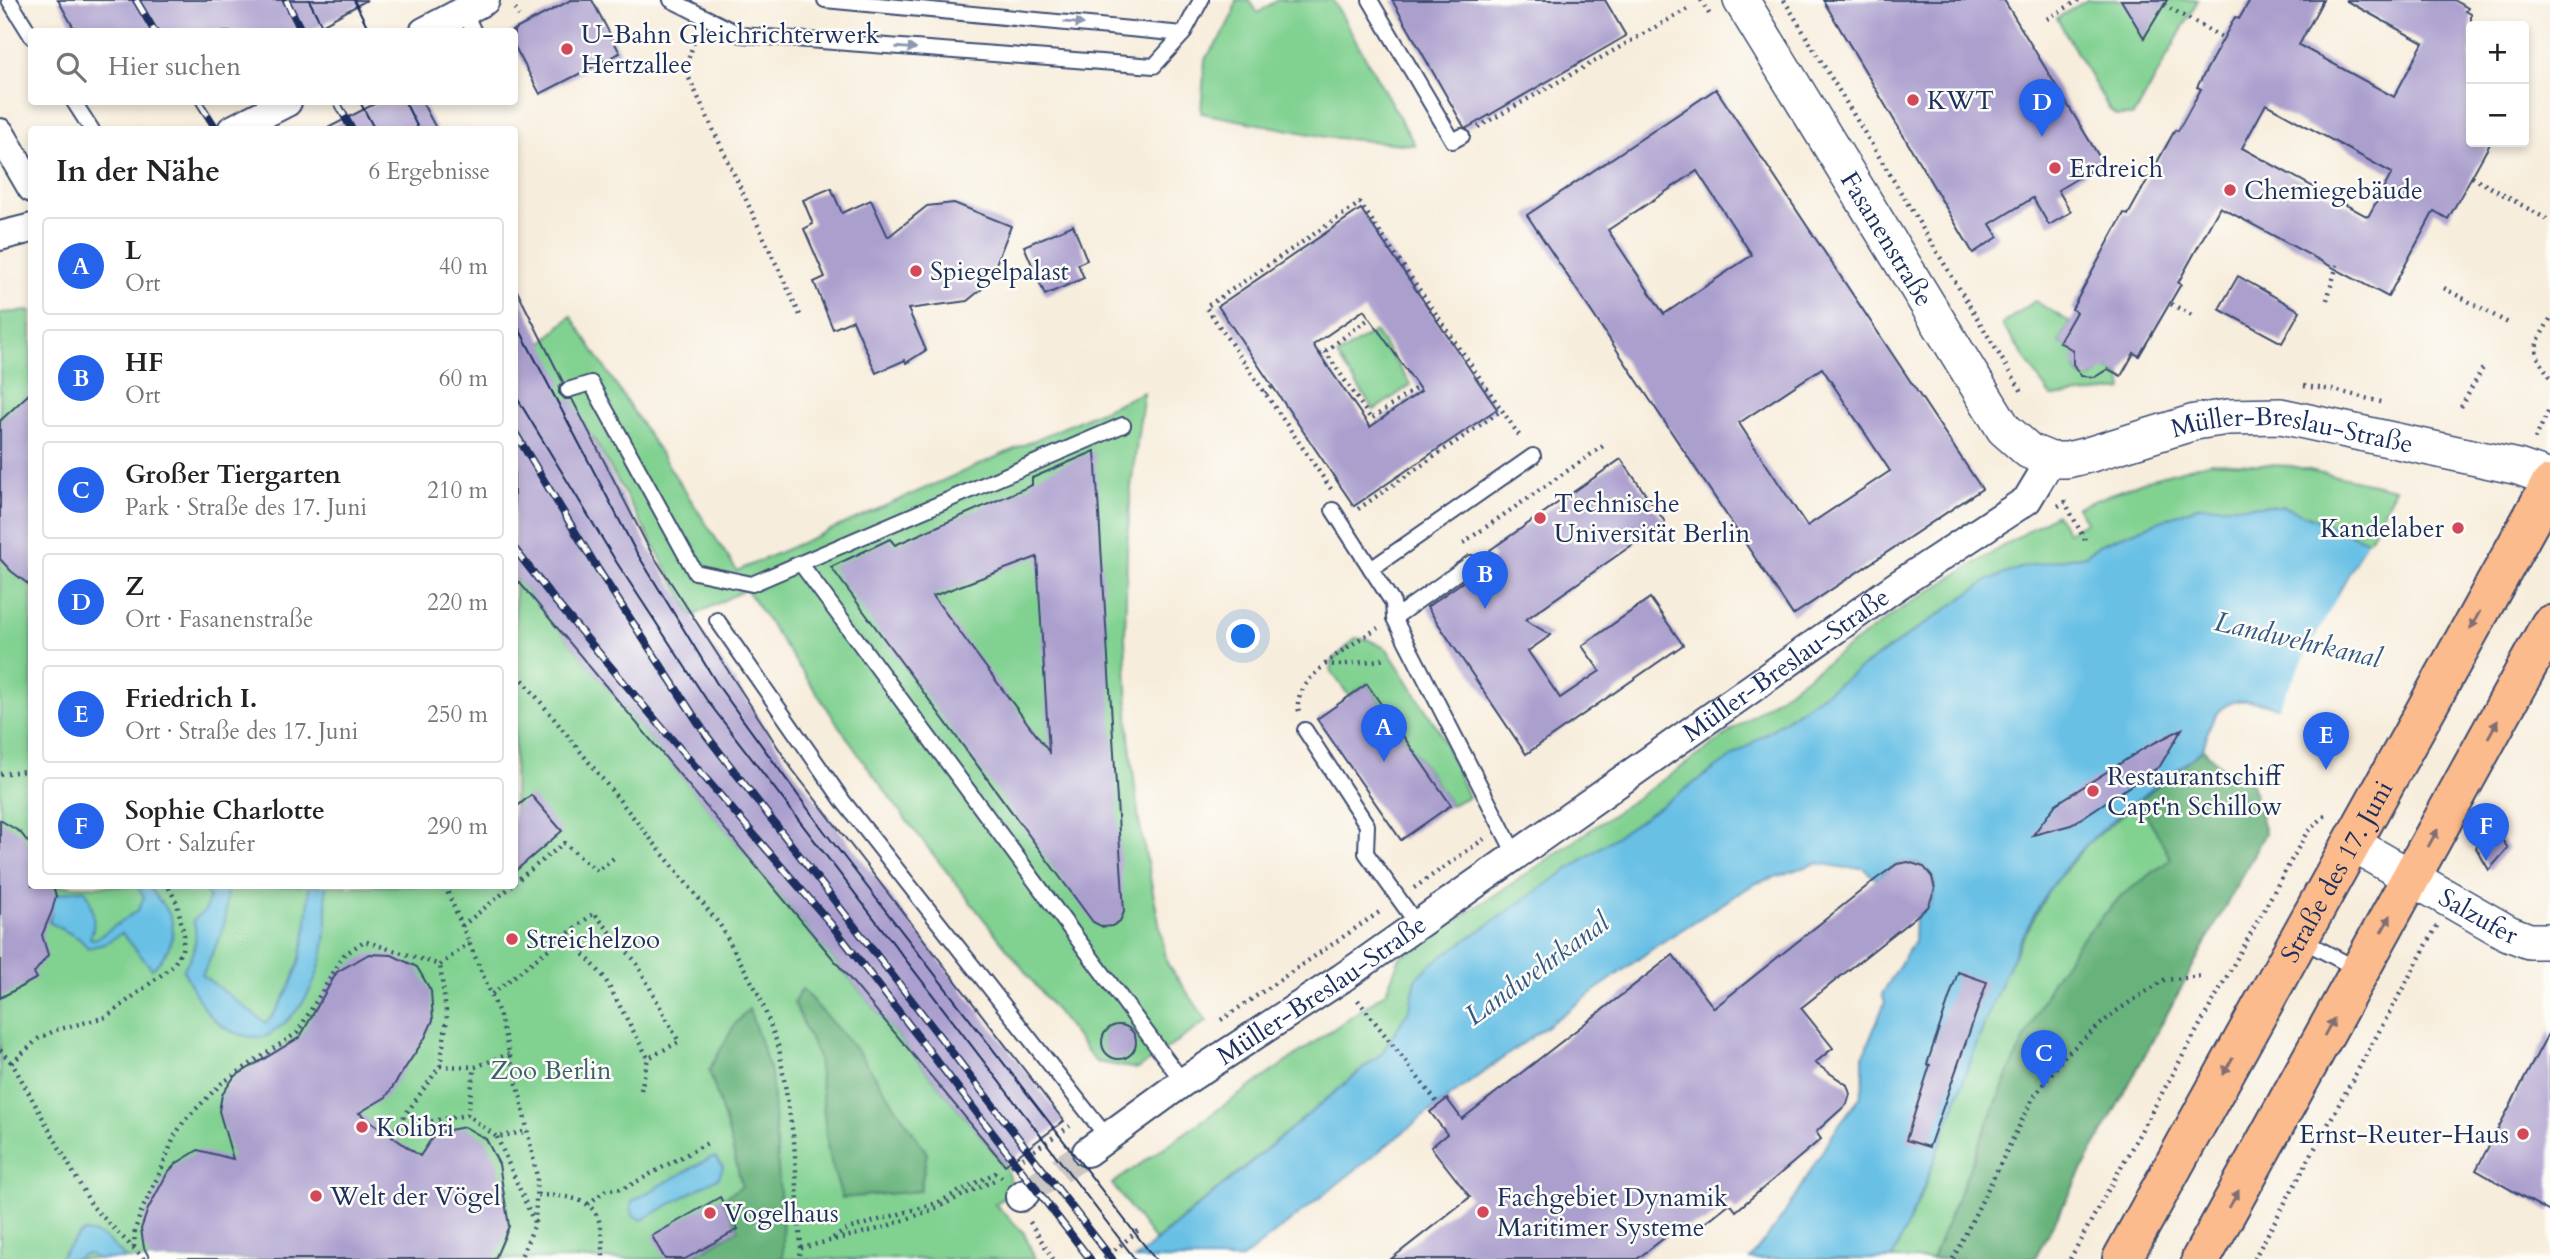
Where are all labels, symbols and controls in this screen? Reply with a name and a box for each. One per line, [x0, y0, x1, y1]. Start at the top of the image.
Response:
place label: U-Bahn Gleichrichterwerk Hertzallee [581, 17, 880, 82]
one-way arrow [1063, 18, 1085, 29]
map controls [2466, 21, 2529, 147]
button: + [2466, 21, 2529, 84]
search box [28, 28, 518, 105]
marker: U-Bahn Gleichrichterwerk Hertzallee [559, 41, 575, 57]
one-way arrow [896, 43, 918, 54]
icon: search [52, 48, 90, 86]
text: Hier suchen [108, 49, 241, 84]
pin: D [2019, 79, 2065, 137]
place label: KWT [1927, 83, 1994, 118]
button: − [2466, 84, 2529, 147]
marker: KWT [1905, 92, 1921, 108]
text: In der Nähe [56, 151, 220, 192]
place label: Erdreich [2069, 151, 2163, 186]
text: 6 Ergebnisse [368, 156, 490, 187]
marker: Erdreich [2047, 160, 2063, 176]
street label: Fasanenstraße [1833, 165, 1942, 313]
place label: Chemiegebäude [2244, 173, 2423, 208]
marker: Chemiegebäude [2222, 182, 2238, 198]
text: L [125, 233, 142, 268]
text: A [72, 251, 90, 282]
text: 40 m [439, 251, 488, 282]
place label: Spiegelpalast [930, 254, 1069, 289]
marker: Spiegelpalast [908, 263, 924, 279]
text: Ort [125, 268, 161, 299]
text: HF [125, 345, 163, 380]
text: B [73, 363, 89, 394]
text: 60 m [439, 363, 488, 394]
text: Ort [125, 380, 161, 411]
street label: Müller-Breslau-Straße [2166, 398, 2416, 461]
text: Großer Tiergarten [125, 457, 341, 492]
text: C [72, 475, 90, 506]
text: 210 m [427, 475, 488, 506]
place label: Technische Universität Berlin [1554, 486, 1751, 551]
text: Park · Straße des 17. Juni [125, 492, 367, 523]
marker: Technische Universität Berlin [1532, 510, 1548, 526]
place label: Kandelaber [2320, 511, 2445, 546]
marker: Kandelaber [2450, 520, 2466, 536]
pin: B [1462, 551, 1508, 609]
text: Z [125, 569, 145, 604]
street label: Müller-Breslau-Straße [1675, 579, 1896, 750]
text: D [71, 587, 91, 618]
text: 220 m [427, 587, 488, 618]
water label: Landwehrkanal [2211, 602, 2386, 678]
text: Ort · Fasanenstraße [125, 604, 313, 635]
one-way arrow [2469, 610, 2481, 629]
your location [1226, 619, 1260, 653]
text: Friedrich I. [125, 681, 257, 716]
text: E [74, 699, 88, 730]
text: 250 m [427, 699, 488, 730]
pin: A [1361, 704, 1407, 762]
pin: E [2303, 712, 2349, 770]
text: Ort · Straße des 17. Juni [125, 716, 358, 747]
one-way arrow [2487, 719, 2499, 738]
place label: Restaurantschiff Capt'n Schillow [2107, 759, 2285, 824]
street label: Straße des 17. Juni [2272, 774, 2401, 969]
marker: Restaurantschiff Capt'n Schillow [2085, 783, 2101, 799]
text: Sophie Charlotte [125, 793, 325, 828]
pin: F [2463, 803, 2509, 861]
text: F [74, 811, 88, 842]
text: 290 m [427, 811, 488, 842]
text: Ort · Salzufer [125, 828, 255, 859]
one-way arrow [2427, 828, 2439, 848]
street label: Salzufer [2433, 880, 2523, 953]
water label: Landwehrkanal [1457, 903, 1618, 1034]
street label: Müller-Breslau-Straße [1210, 907, 1433, 1073]
one-way arrow [2380, 915, 2392, 934]
place label: Streichelzoo [526, 922, 660, 957]
marker: Streichelzoo [504, 931, 520, 947]
one-way arrow [2323, 1017, 2335, 1037]
pin: C [2021, 1030, 2067, 1088]
park label: Zoo Berlin [490, 1053, 612, 1088]
one-way arrow [2222, 1056, 2234, 1076]
place label: Kolibri [376, 1110, 454, 1145]
place label: Ernst-Reuter-Haus [2299, 1117, 2509, 1152]
marker: Kolibri [354, 1119, 370, 1135]
marker: Ernst-Reuter-Haus [2515, 1126, 2531, 1142]
place label: Welt der Vögel [329, 1179, 501, 1214]
place label: Fachgebiet Dynamik Maritimer Systeme [1497, 1180, 1728, 1245]
marker: Welt der Vögel [308, 1188, 324, 1204]
one-way arrow [2228, 1189, 2240, 1209]
place label: Vogelhaus [724, 1196, 839, 1231]
marker: Fachgebiet Dynamik Maritimer Systeme [1475, 1204, 1491, 1220]
marker: Vogelhaus [702, 1205, 718, 1221]

